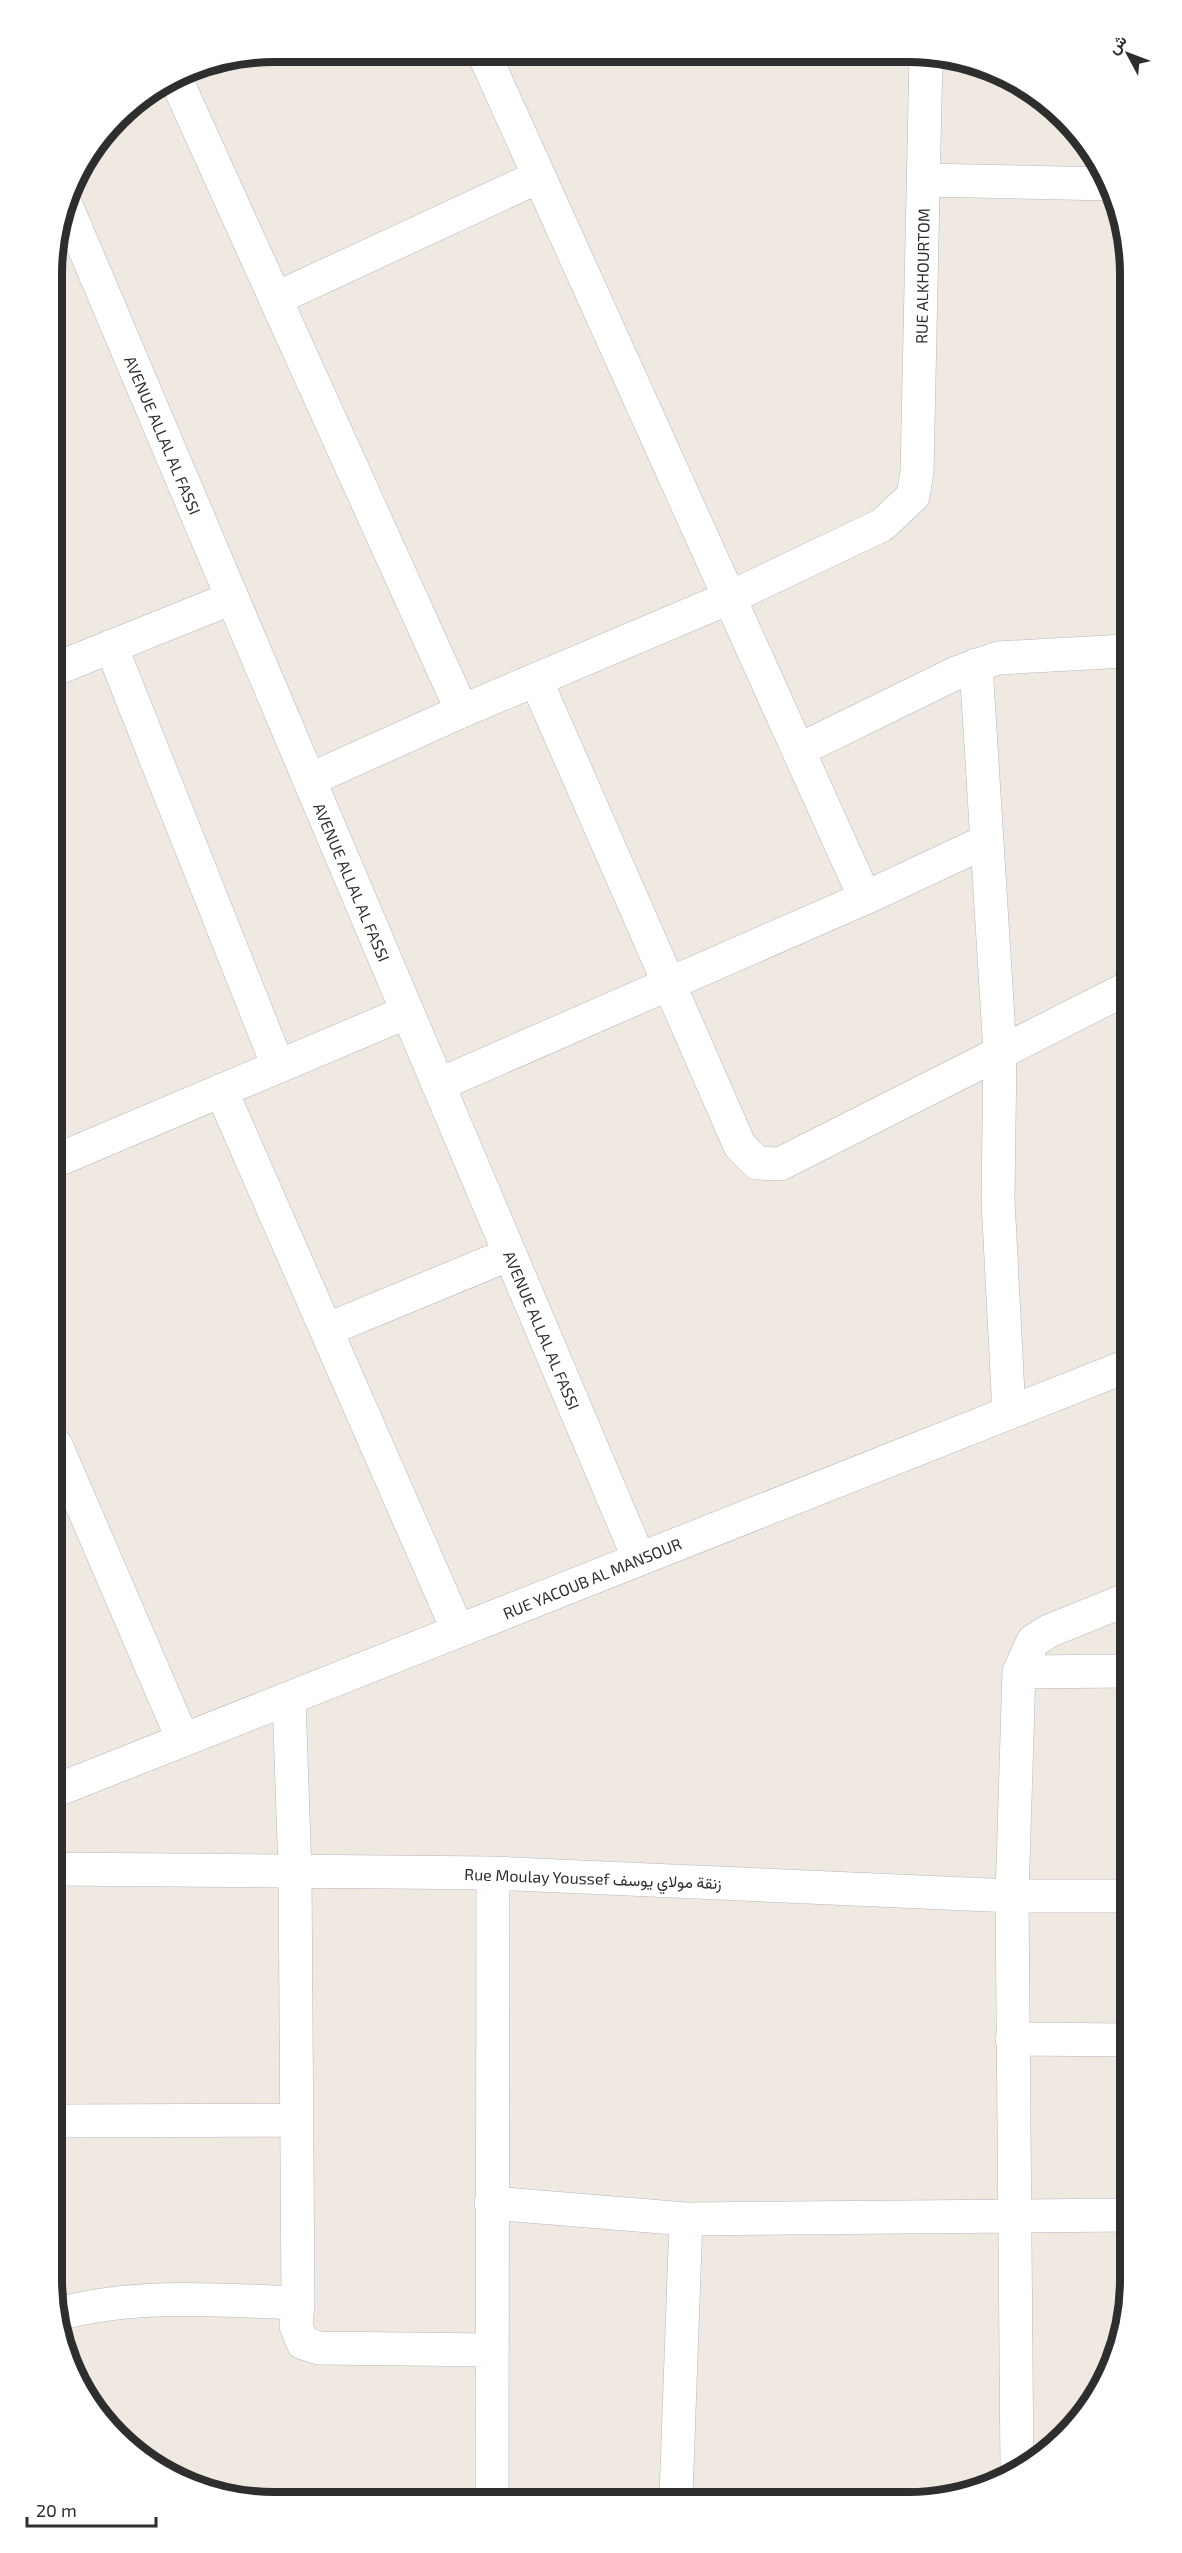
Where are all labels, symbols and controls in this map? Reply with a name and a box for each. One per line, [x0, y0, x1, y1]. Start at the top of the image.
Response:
north arrow [1098, 24, 1158, 84]
text: ش [1103, 30, 1131, 58]
street label: RUE ALKHOURTOM [911, 208, 933, 344]
street label: AVENUE ALLAL AL FASSI [121, 353, 205, 517]
street label: AVENUE ALLAL AL FASSI [310, 800, 394, 964]
street label: AVENUE ALLAL AL FASSI [500, 1248, 584, 1412]
street label: RUE YACOUB AL MANSOUR [500, 1533, 684, 1623]
street label: Rue Moulay Youssef زنقة مولاي يوسف [464, 1864, 722, 1897]
scale bar [27, 2490, 156, 2528]
text: 20 m [36, 2499, 77, 2521]

